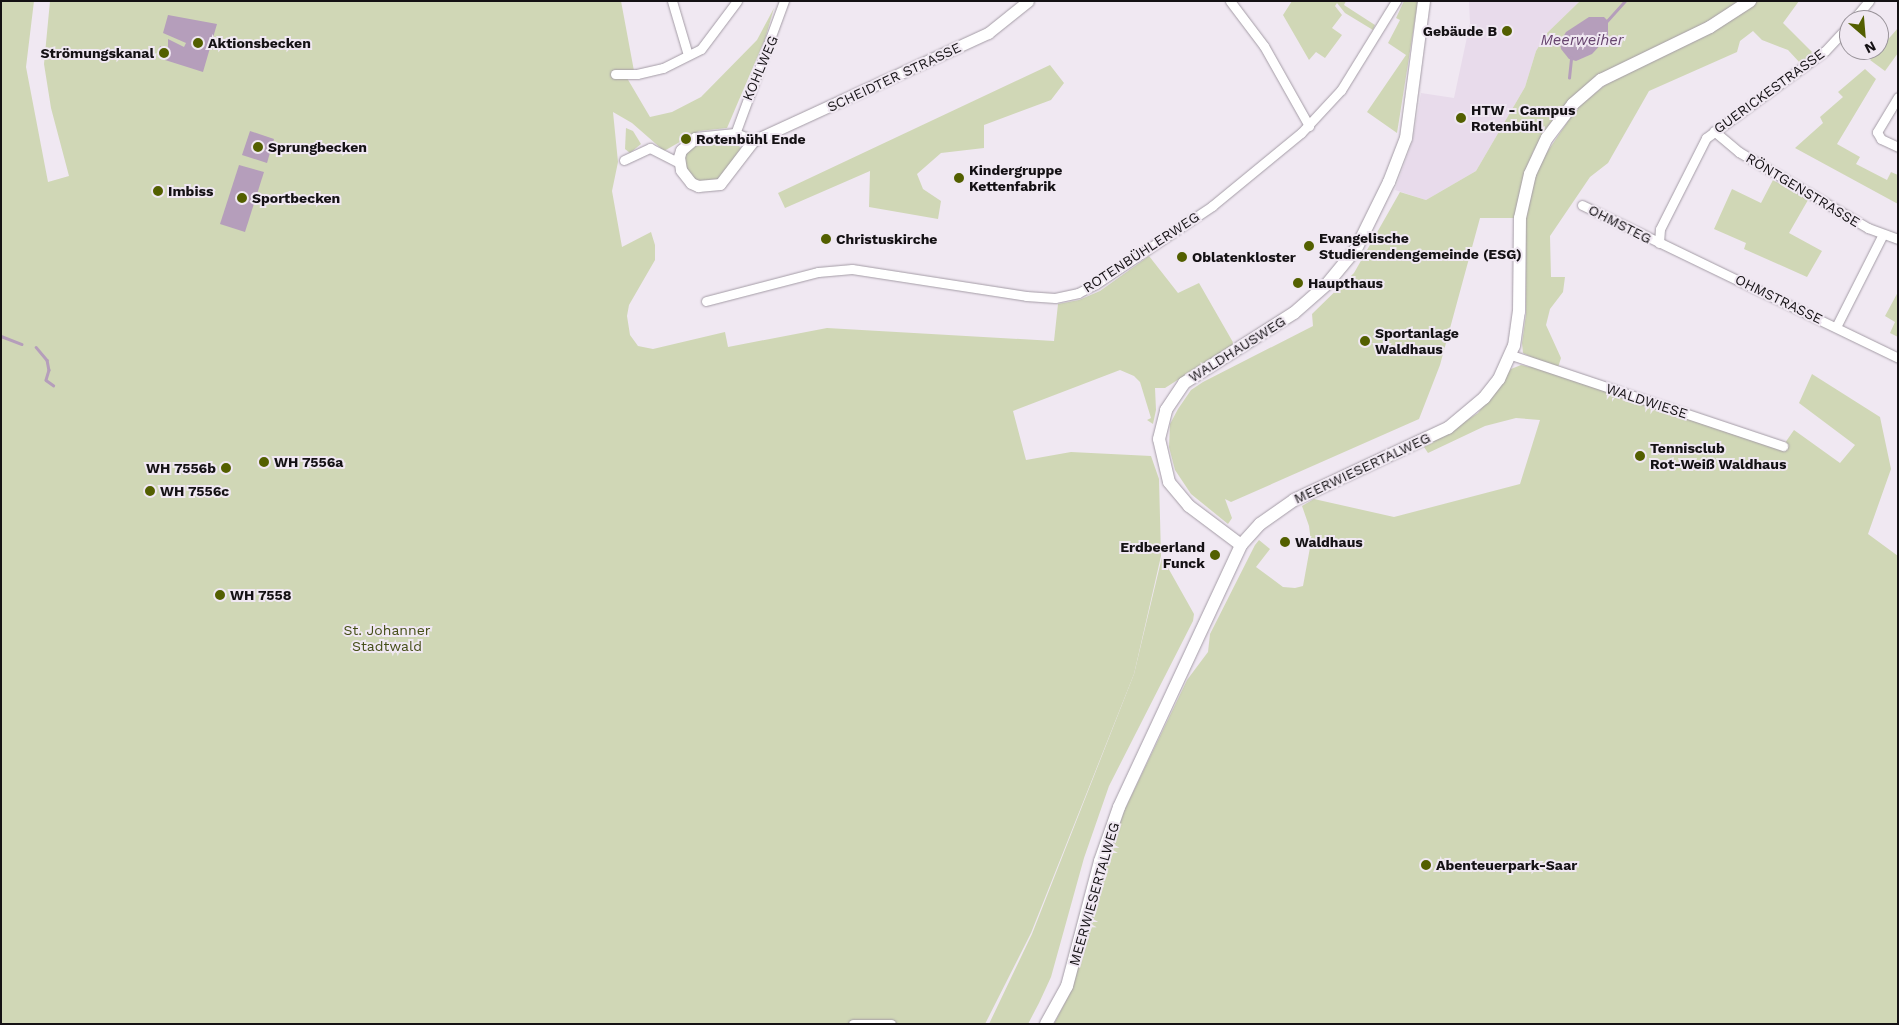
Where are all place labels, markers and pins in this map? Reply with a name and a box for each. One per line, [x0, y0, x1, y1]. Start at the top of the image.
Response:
place label: Gebäude B [1423, 23, 1497, 39]
marker: Gebäude B [1501, 25, 1513, 37]
place label: Aktionsbecken [208, 35, 311, 51]
marker: Aktionsbecken [192, 37, 204, 49]
place label: Strömungskanal [41, 45, 154, 61]
marker: Strömungskanal [158, 47, 170, 59]
place label: HTW - Campus Rotenbühl [1471, 102, 1576, 134]
marker: HTW - Campus Rotenbühl [1455, 112, 1467, 124]
place label: Rotenbühl Ende [696, 131, 806, 147]
marker: Rotenbühl Ende [680, 133, 692, 145]
place label: Sprungbecken [268, 139, 367, 155]
marker: Sprungbecken [252, 141, 264, 153]
place label: Kindergruppe Kettenfabrik [969, 162, 1062, 194]
marker: Kindergruppe Kettenfabrik [953, 172, 965, 184]
place label: Imbiss [168, 183, 213, 199]
marker: Imbiss [152, 185, 164, 197]
place label: Sportbecken [252, 190, 340, 206]
marker: Sportbecken [236, 192, 248, 204]
place label: Evangelische Studierendengemeinde (ESG) [1319, 230, 1522, 262]
place label: Christuskirche [836, 231, 937, 247]
marker: Christuskirche [820, 233, 832, 245]
marker: Evangelische Studierendengemeinde (ESG) [1303, 240, 1315, 252]
place label: Oblatenkloster [1192, 249, 1296, 265]
marker: Oblatenkloster [1176, 251, 1188, 263]
place label: Haupthaus [1308, 275, 1383, 291]
marker: Haupthaus [1292, 277, 1304, 289]
place label: Sportanlage Waldhaus [1375, 325, 1459, 358]
marker: Sportanlage Waldhaus [1359, 335, 1371, 347]
place label: Tennisclub Rot-Weiß Waldhaus [1650, 440, 1787, 472]
marker: Tennisclub Rot-Weiß Waldhaus [1634, 450, 1646, 462]
place label: WH 7556a [274, 454, 344, 470]
marker: WH 7556a [258, 456, 270, 468]
place label: WH 7556b [146, 460, 216, 476]
marker: WH 7556b [220, 462, 232, 474]
place label: WH 7556c [160, 483, 230, 499]
marker: WH 7556c [144, 485, 156, 497]
place label: Waldhaus [1295, 534, 1363, 550]
marker: Waldhaus [1279, 536, 1291, 548]
place label: Erdbeerland Funck [1120, 539, 1205, 572]
marker: Erdbeerland Funck [1209, 549, 1221, 561]
place label: WH 7558 [230, 587, 292, 603]
marker: WH 7558 [214, 589, 226, 601]
place label: Abenteuerpark-Saar [1436, 857, 1577, 873]
marker: Abenteuerpark-Saar [1420, 859, 1432, 871]

